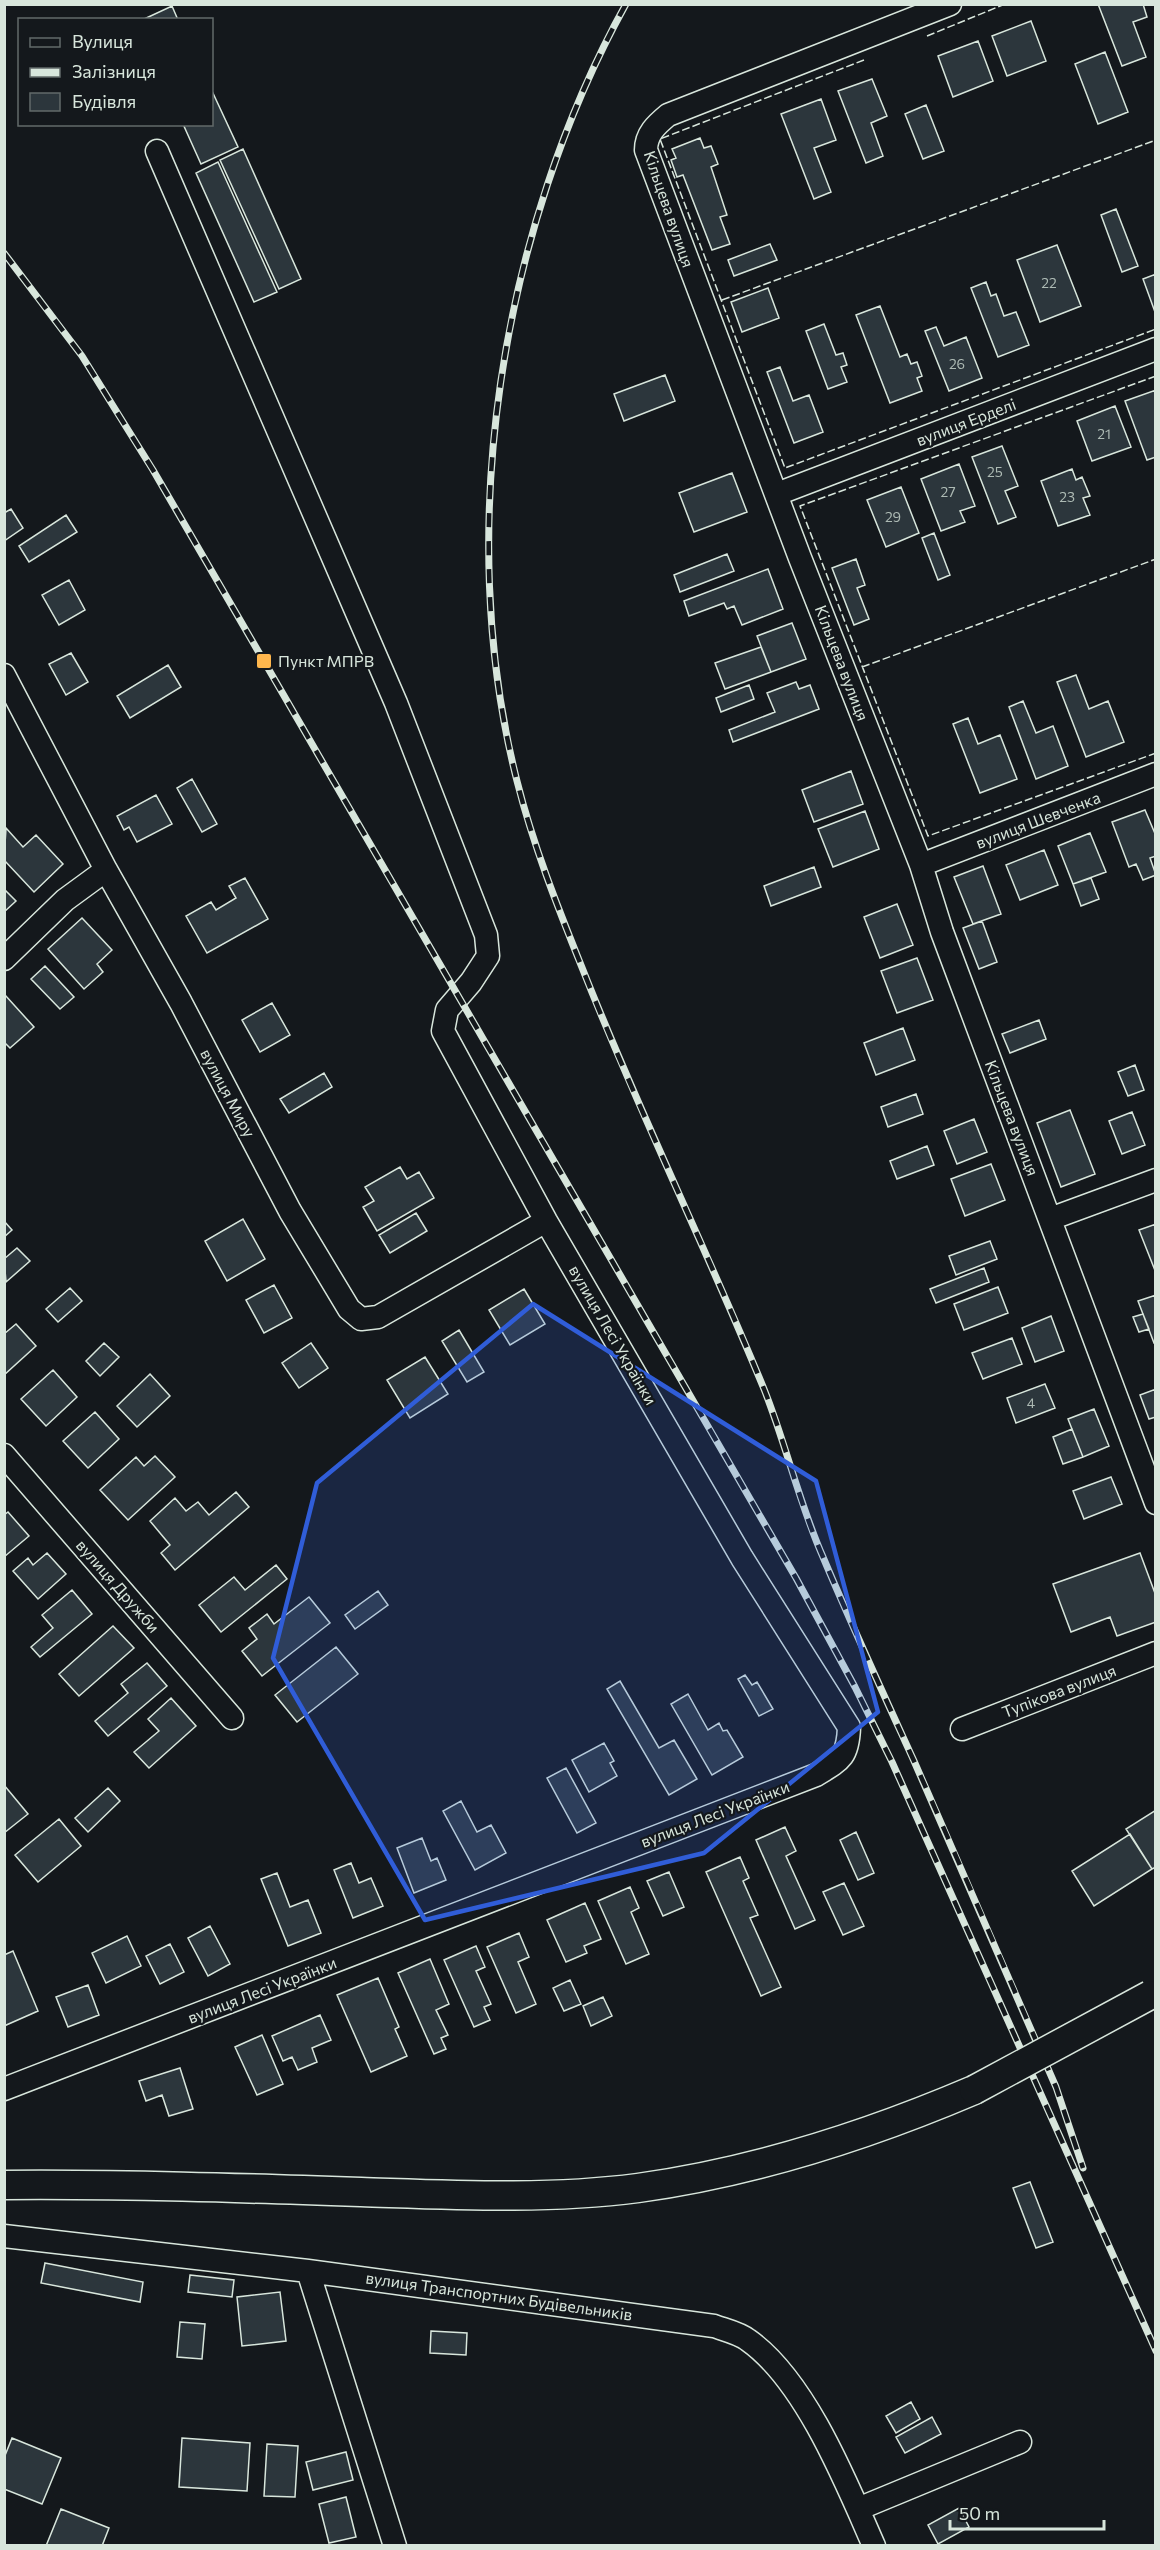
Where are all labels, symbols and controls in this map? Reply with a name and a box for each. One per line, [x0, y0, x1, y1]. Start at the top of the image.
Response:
legend [18, 18, 213, 126]
text: Вулиця [72, 30, 133, 52]
text: Залізниця [72, 60, 156, 82]
text: Будівля [72, 90, 136, 112]
street label: Кільцева вулиця [641, 148, 698, 270]
house number: 22 [1041, 274, 1057, 291]
house number: 26 [949, 355, 965, 372]
street label: вулиця Ерделі [913, 394, 1018, 449]
house number: 21 [1097, 425, 1111, 442]
house number: 25 [987, 463, 1003, 480]
house number: 27 [940, 483, 956, 500]
house number: 23 [1059, 488, 1075, 505]
house number: 29 [885, 508, 901, 525]
street label: Кільцева вулиця [812, 602, 873, 723]
place label: Пункт МПРВ [278, 651, 374, 670]
marker: Пункт МПРВ [255, 652, 273, 670]
street label: вулиця Шевченка [973, 787, 1103, 852]
street label: вулиця Миру [197, 1045, 260, 1140]
street label: Кільцева вулиця [982, 1057, 1043, 1178]
street label: вулиця Лесі Українки [566, 1262, 661, 1408]
house number: 4 [1027, 1394, 1036, 1411]
street label: вулиця Дружби [73, 1535, 164, 1636]
street label: Тупікова вулиця [999, 1660, 1119, 1721]
street label: вулиця Лесі Українки [638, 1776, 792, 1851]
street label: вулиця Лесі Українки [185, 1952, 339, 2027]
street label: вулиця Транспортних Будівельників [365, 2267, 634, 2324]
scale bar [950, 2493, 1104, 2531]
text: 50 m [959, 2502, 1000, 2524]

